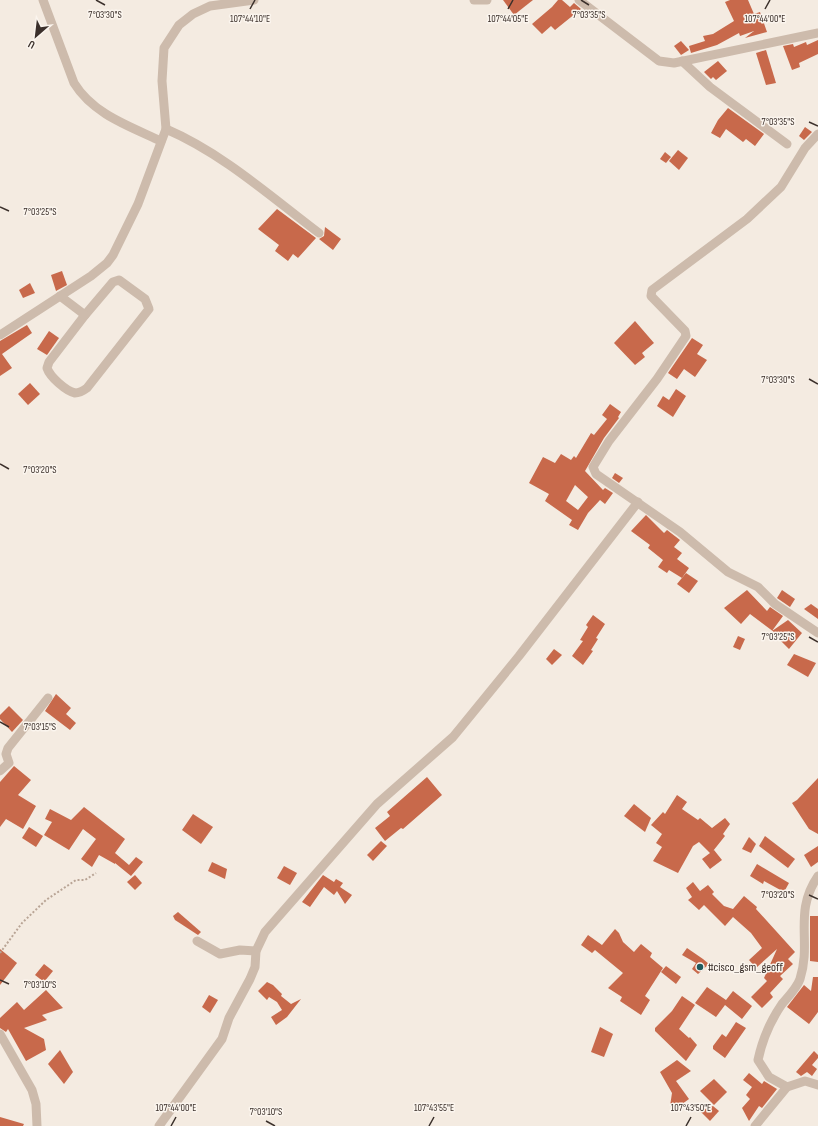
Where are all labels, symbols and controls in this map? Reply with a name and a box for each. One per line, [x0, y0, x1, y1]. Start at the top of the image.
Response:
text: 7°03'30"S [88, 9, 122, 21]
text: 7°03'35"S [573, 9, 605, 21]
text: 107°44'10"E [230, 13, 270, 25]
text: 107°44'05"E [488, 13, 528, 25]
text: 107°44'00"E [745, 13, 786, 25]
north arrow [16, 16, 56, 56]
text: U [26, 37, 37, 51]
text: 7°03'35"S [762, 116, 794, 128]
text: 7°03'25"S [24, 206, 56, 218]
text: 7°03'30"S [761, 374, 795, 386]
text: 7°03'20"S [23, 464, 57, 476]
text: 7°03'25"S [762, 631, 794, 643]
text: 7°03'15"S [24, 721, 56, 733]
text: 7°03'20"S [761, 889, 795, 901]
place label: #cisco_gsm_geoff [708, 960, 783, 975]
marker: #cisco_gsm_geoff [695, 962, 705, 972]
text: 7°03'10"S [24, 979, 56, 991]
text: 107°44'00"E [156, 1102, 197, 1114]
text: 107°43'55"E [414, 1102, 454, 1114]
text: 107°43'50"E [671, 1102, 711, 1114]
text: 7°03'10"S [250, 1106, 282, 1118]

